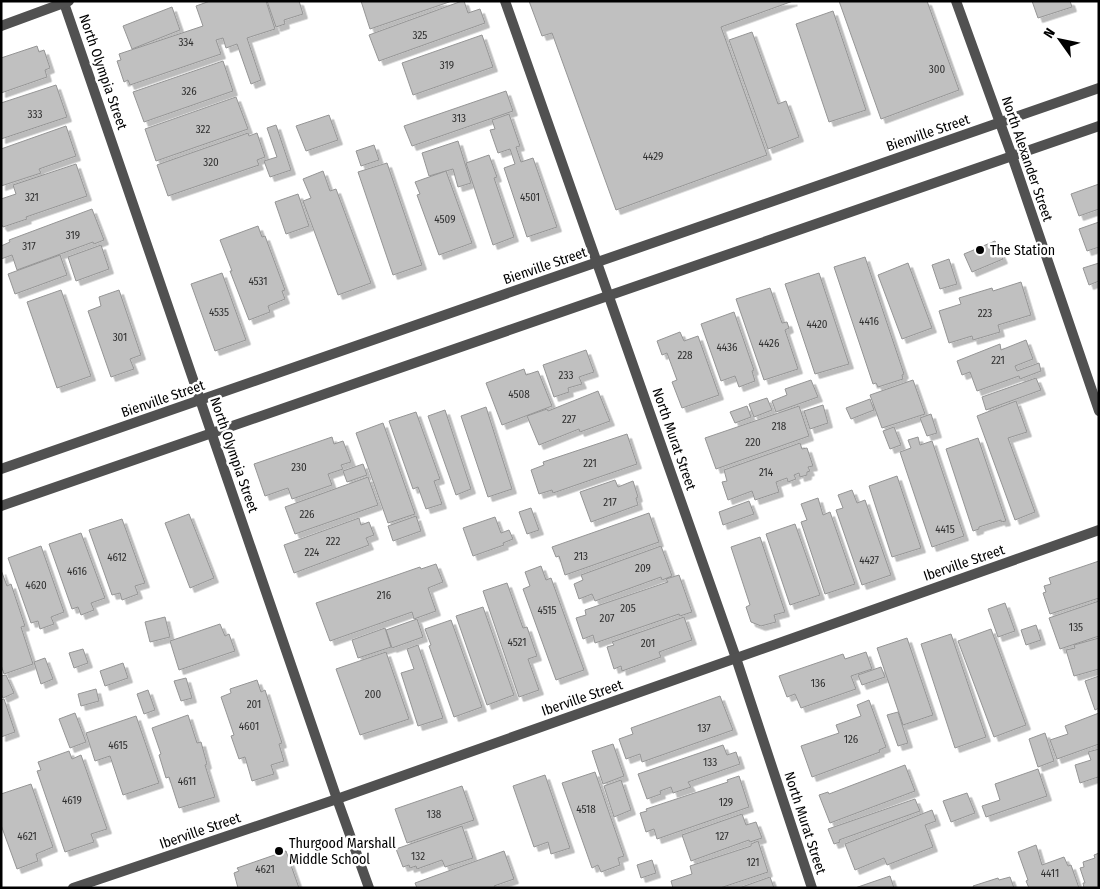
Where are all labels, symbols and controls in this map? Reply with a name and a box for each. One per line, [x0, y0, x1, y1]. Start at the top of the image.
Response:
street label: North Olympia Street [75, 12, 131, 132]
north arrow [1035, 15, 1085, 65]
text: N [1040, 25, 1059, 41]
house number: 325 [413, 29, 427, 42]
house number: 334 [178, 36, 194, 49]
house number: 319 [440, 59, 454, 72]
house number: 300 [929, 63, 945, 76]
house number: 326 [181, 85, 197, 98]
street label: North Alexander Street [998, 94, 1056, 224]
house number: 333 [28, 108, 42, 121]
street label: Bienville Street [884, 111, 972, 155]
house number: 313 [452, 112, 466, 125]
house number: 322 [196, 123, 210, 136]
house number: 4429 [643, 150, 663, 163]
house number: 320 [203, 156, 219, 169]
house number: 321 [25, 191, 39, 204]
house number: 4501 [520, 191, 540, 204]
house number: 4509 [434, 213, 456, 226]
house number: 319 [66, 229, 80, 242]
house number: 317 [22, 240, 36, 253]
place label: The Station [990, 242, 1055, 259]
street label: Bienville Street [501, 244, 589, 288]
marker: The Station [974, 244, 986, 256]
house number: 4531 [248, 275, 268, 288]
house number: 4535 [209, 306, 229, 319]
house number: 223 [978, 307, 992, 320]
house number: 4416 [859, 315, 879, 328]
house number: 4420 [806, 318, 828, 331]
house number: 301 [113, 331, 127, 344]
house number: 4426 [759, 337, 780, 350]
house number: 4436 [717, 341, 738, 354]
house number: 228 [677, 349, 693, 362]
house number: 221 [991, 354, 1005, 367]
house number: 233 [559, 369, 573, 382]
street label: Bienville Street [119, 377, 207, 421]
street label: North Murat Street [649, 386, 700, 493]
house number: 4508 [508, 388, 530, 401]
street label: North Olympia Street [206, 395, 262, 515]
house number: 227 [562, 413, 577, 426]
house number: 218 [772, 420, 787, 433]
house number: 220 [745, 436, 761, 449]
house number: 221 [583, 457, 597, 470]
house number: 230 [291, 461, 307, 474]
house number: 214 [759, 466, 774, 479]
house number: 217 [603, 496, 617, 509]
house number: 226 [299, 508, 315, 521]
house number: 4415 [935, 523, 955, 536]
house number: 222 [326, 535, 340, 548]
street label: Iberville Street [921, 541, 1007, 585]
house number: 224 [305, 546, 320, 559]
house number: 213 [574, 550, 588, 563]
house number: 4612 [107, 551, 127, 564]
house number: 4427 [859, 554, 879, 567]
house number: 209 [635, 562, 651, 575]
house number: 4616 [67, 565, 88, 578]
house number: 4620 [25, 579, 47, 592]
house number: 216 [377, 589, 392, 602]
house number: 205 [620, 602, 636, 615]
house number: 4515 [537, 604, 557, 617]
house number: 207 [600, 612, 615, 625]
house number: 135 [1069, 621, 1083, 634]
house number: 4521 [507, 636, 527, 649]
house number: 201 [641, 637, 655, 650]
street label: Iberville Street [539, 676, 625, 720]
house number: 136 [811, 677, 826, 690]
house number: 200 [365, 688, 381, 701]
house number: 201 [247, 698, 261, 711]
house number: 4601 [239, 720, 259, 733]
house number: 137 [697, 722, 711, 735]
house number: 126 [844, 733, 859, 746]
house number: 4615 [108, 739, 128, 752]
house number: 133 [703, 756, 717, 769]
street label: North Murat Street [780, 770, 830, 877]
house number: 4611 [178, 775, 196, 788]
house number: 4619 [62, 794, 82, 807]
house number: 129 [719, 796, 733, 809]
house number: 4518 [576, 803, 596, 816]
house number: 138 [427, 808, 442, 821]
street label: Iberville Street [157, 809, 243, 853]
house number: 4621 [17, 830, 37, 843]
house number: 127 [715, 830, 729, 843]
place label: Thurgood Marshall Middle School [289, 835, 396, 868]
marker: Thurgood Marshall Middle School [273, 845, 285, 857]
house number: 132 [411, 850, 425, 863]
house number: 121 [746, 856, 760, 869]
house number: 4621 [255, 863, 275, 876]
house number: 4411 [1041, 867, 1059, 880]

